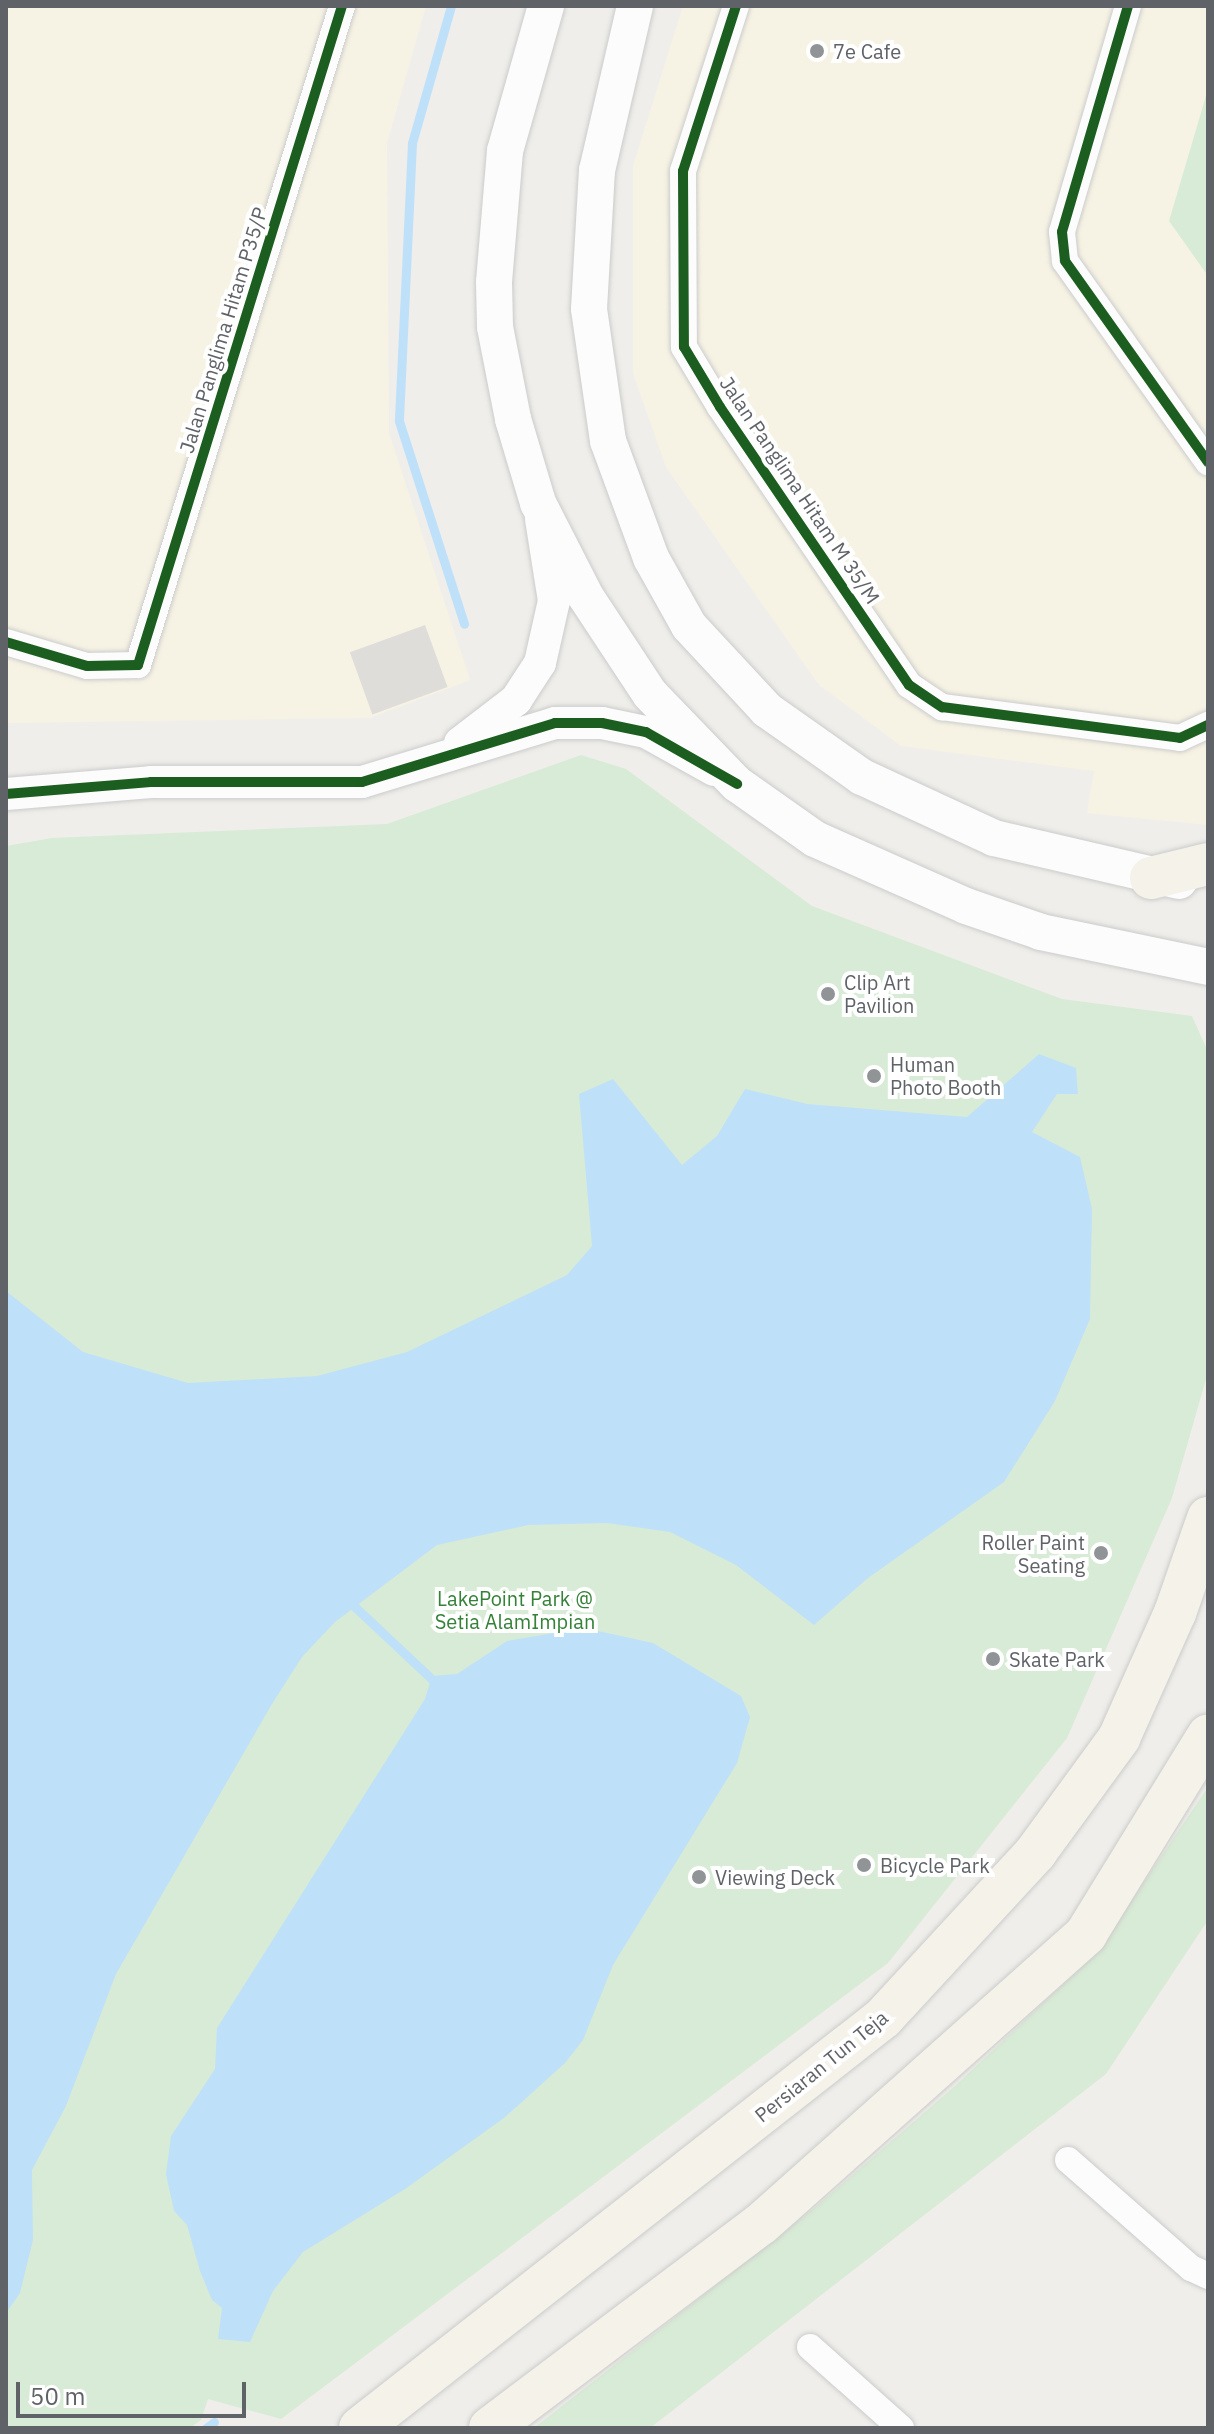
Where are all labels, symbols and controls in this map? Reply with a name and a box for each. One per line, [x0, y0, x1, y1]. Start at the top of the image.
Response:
place label: 7e Cafe [833, 39, 901, 63]
marker: 7e Cafe [808, 42, 826, 60]
street label: Jalan Panglima Hitam P35/P [174, 204, 272, 456]
street label: Jalan Panglima Hitam M 35/M [715, 372, 885, 608]
place label: Clip Art Pavilion [844, 970, 914, 1017]
marker: Clip Art Pavilion [819, 985, 837, 1003]
place label: Human Photo Booth [890, 1052, 1001, 1099]
marker: Human Photo Booth [865, 1067, 883, 1085]
place label: Roller Paint Seating [982, 1530, 1085, 1577]
marker: Roller Paint Seating [1092, 1544, 1110, 1562]
park label: LakePoint Park @ Setia AlamImpian [435, 1587, 595, 1634]
place label: Skate Park [1009, 1647, 1105, 1671]
marker: Skate Park [984, 1650, 1002, 1668]
place label: Bicycle Park [880, 1853, 990, 1877]
marker: Bicycle Park [855, 1856, 873, 1874]
place label: Viewing Deck [715, 1865, 835, 1889]
marker: Viewing Deck [690, 1868, 708, 1886]
street label: Persiaran Tun Teja [750, 2005, 892, 2127]
scale bar [20, 2366, 250, 2416]
text: 50 m [30, 2380, 85, 2412]

